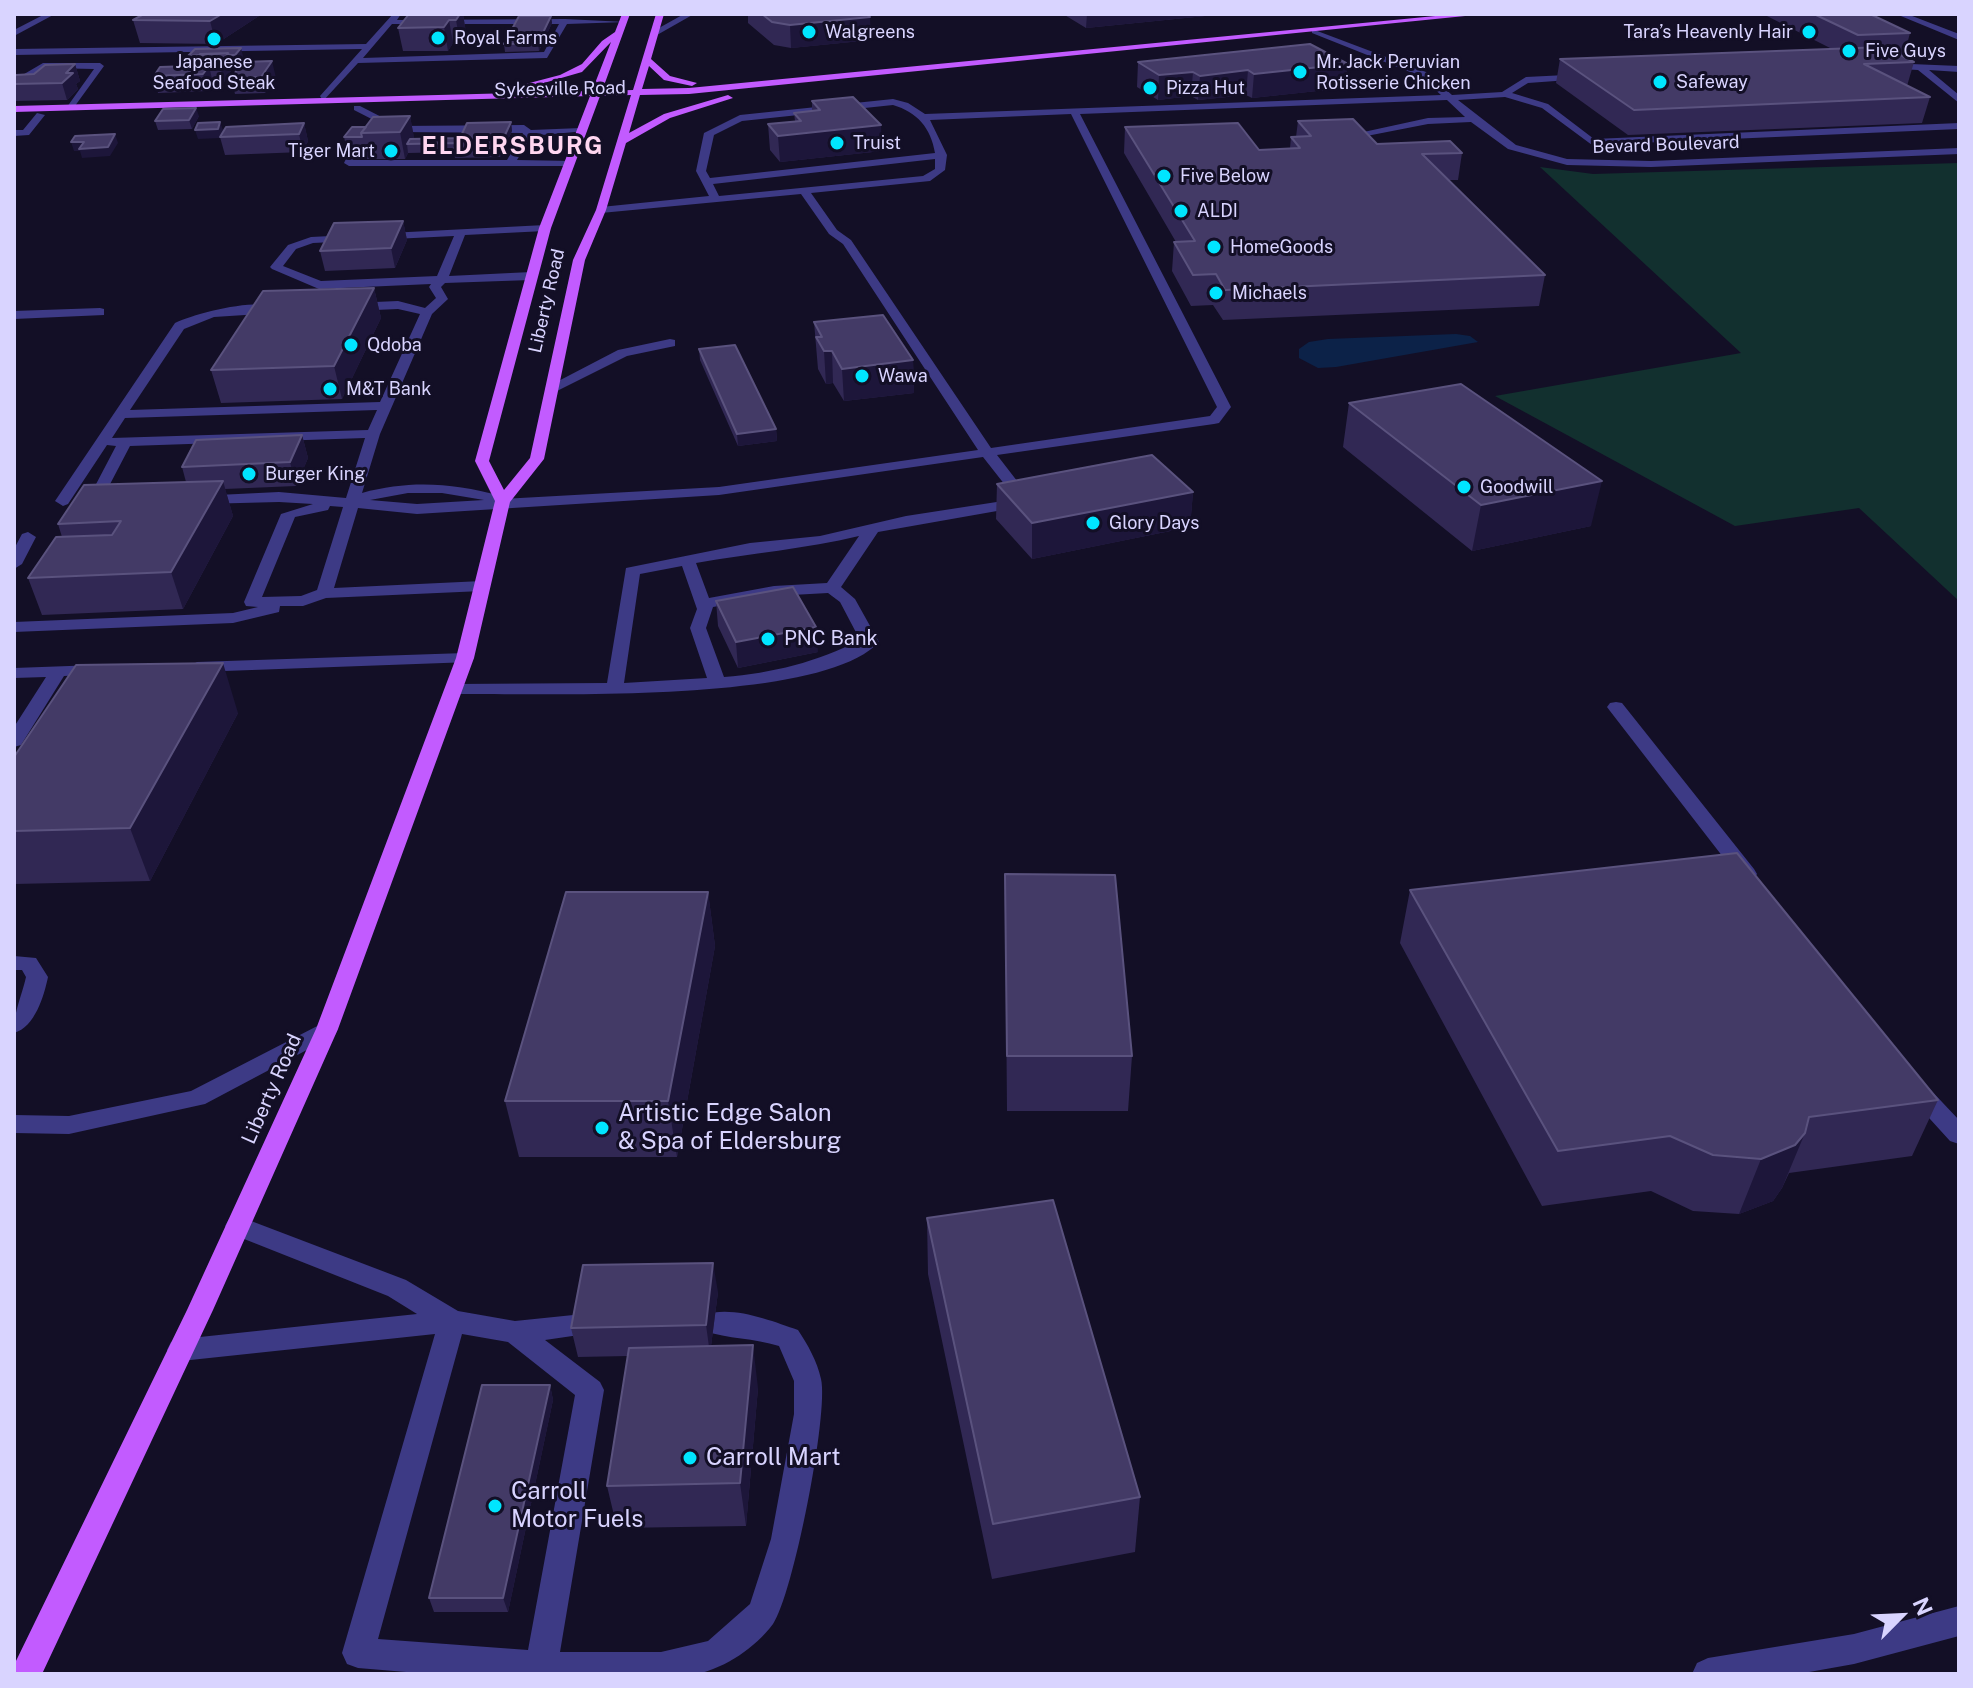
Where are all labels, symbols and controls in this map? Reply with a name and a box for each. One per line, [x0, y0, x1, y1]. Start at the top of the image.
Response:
place label: Walgreens [825, 21, 915, 43]
place label: Tara’s Heavenly Hair [1623, 21, 1793, 43]
marker: Walgreens [800, 23, 818, 41]
marker: Tara’s Heavenly Hair [1800, 23, 1818, 41]
place label: Royal Farms [454, 27, 557, 49]
marker: Royal Farms [429, 29, 447, 47]
marker: Japanese Seafood Steak [205, 30, 223, 48]
place label: Five Guys [1865, 40, 1946, 62]
marker: Five Guys [1840, 42, 1858, 60]
place label: Japanese Seafood Steak [153, 51, 275, 94]
place label: Mr. Jack Peruvian Rotisserie Chicken [1316, 51, 1471, 94]
marker: Mr. Jack Peruvian Rotisserie Chicken [1291, 63, 1309, 81]
place label: Safeway [1676, 71, 1748, 93]
marker: Safeway [1651, 73, 1669, 91]
street label: Sykesville Road [494, 77, 626, 101]
place label: Pizza Hut [1166, 77, 1245, 99]
marker: Pizza Hut [1141, 79, 1159, 97]
place label: Truist [853, 132, 901, 154]
street label: Bevard Boulevard [1592, 132, 1740, 158]
district label: ELDERSBURG [421, 133, 605, 161]
marker: Truist [828, 134, 846, 152]
place label: Tiger Mart [288, 140, 375, 162]
marker: Tiger Mart [382, 142, 400, 160]
place label: Five Below [1180, 165, 1270, 187]
marker: Five Below [1155, 167, 1173, 185]
place label: ALDI [1197, 200, 1238, 222]
marker: ALDI [1172, 202, 1190, 220]
place label: HomeGoods [1230, 236, 1333, 258]
marker: HomeGoods [1205, 238, 1223, 256]
street label: Liberty Road [525, 247, 569, 355]
place label: Michaels [1232, 282, 1307, 304]
marker: Michaels [1207, 284, 1225, 302]
place label: Qdoba [367, 334, 422, 356]
marker: Qdoba [342, 336, 360, 354]
place label: Wawa [878, 365, 928, 387]
marker: Wawa [853, 367, 871, 385]
place label: M&T Bank [346, 378, 431, 400]
marker: M&T Bank [321, 380, 339, 398]
place label: Burger King [265, 463, 365, 485]
marker: Burger King [240, 465, 258, 483]
place label: Goodwill [1480, 476, 1554, 498]
marker: Goodwill [1455, 478, 1473, 496]
place label: Glory Days [1109, 512, 1199, 534]
marker: Glory Days [1084, 514, 1102, 532]
place label: PNC Bank [784, 627, 878, 651]
marker: PNC Bank [759, 630, 777, 648]
street label: Liberty Road [237, 1030, 307, 1148]
place label: Artistic Edge Salon & Spa of Eldersburg [618, 1100, 841, 1156]
marker: Artistic Edge Salon & Spa of Eldersburg [593, 1119, 611, 1137]
place label: Carroll Mart [706, 1444, 841, 1472]
marker: Carroll Mart [681, 1449, 699, 1467]
place label: Carroll Motor Fuels [511, 1478, 644, 1534]
marker: Carroll Motor Fuels [486, 1497, 504, 1515]
north arrow [1861, 1576, 1941, 1656]
text: N [1908, 1593, 1938, 1619]

